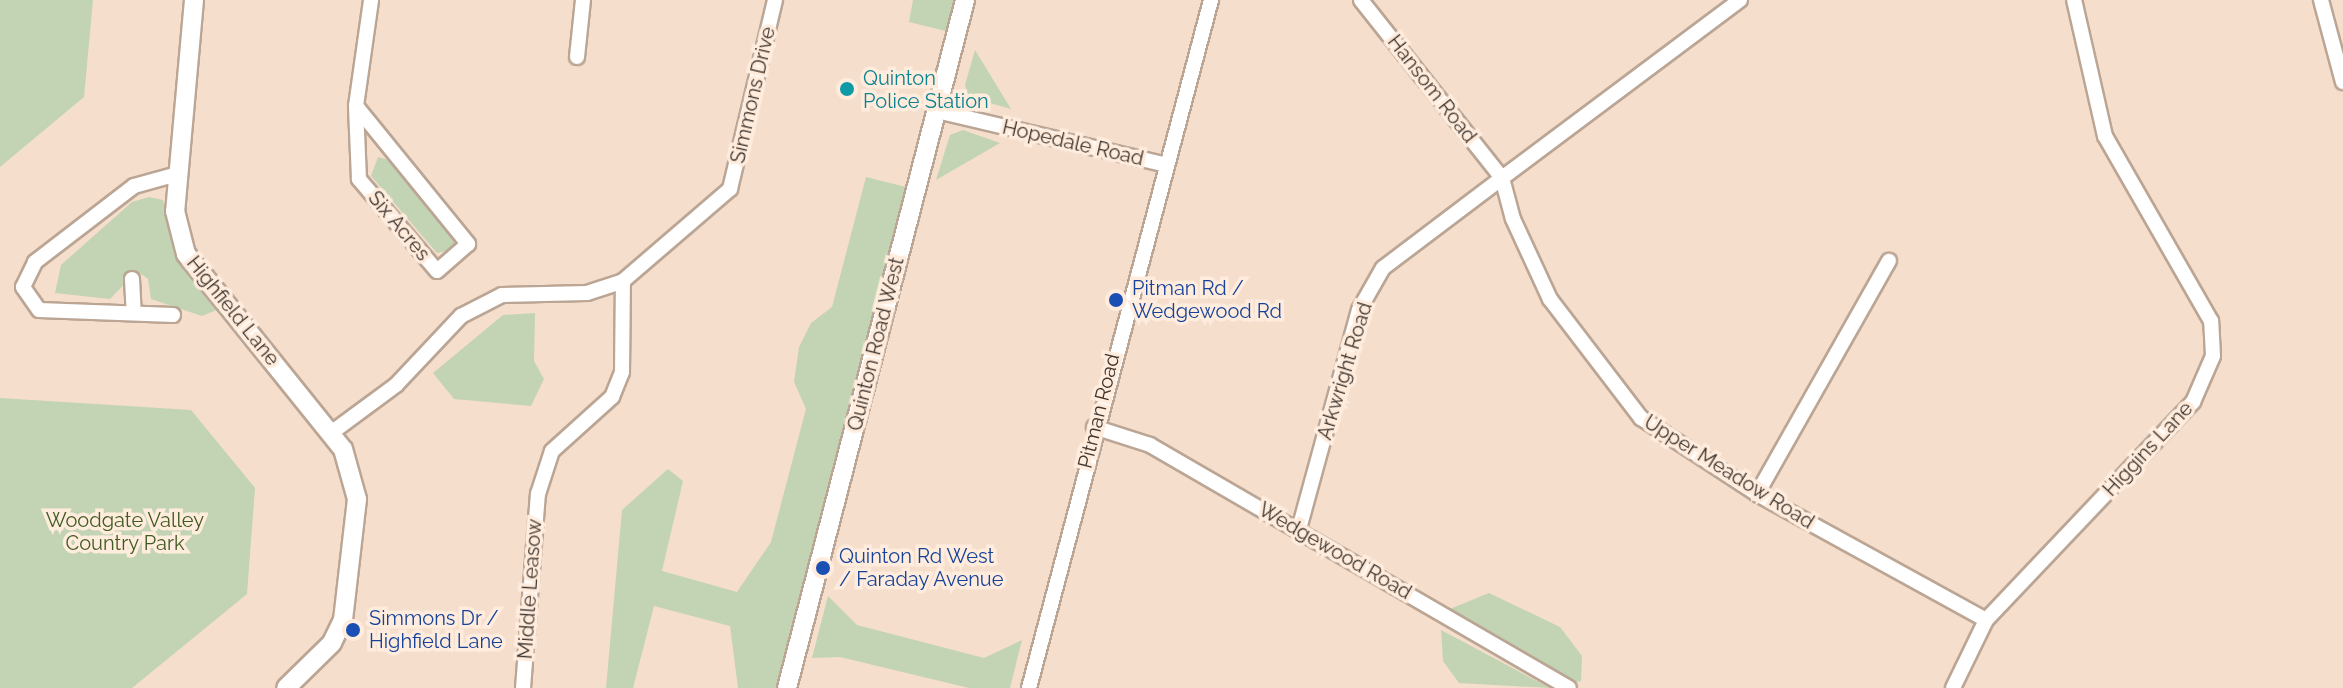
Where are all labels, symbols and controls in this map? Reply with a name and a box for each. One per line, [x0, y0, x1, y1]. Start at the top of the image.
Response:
street label: Simmons Drive [726, 24, 780, 166]
street label: Hansom Road [1382, 30, 1482, 148]
place label: Quinton Police Station [863, 66, 989, 113]
marker: Quinton Police Station [838, 80, 856, 98]
street label: Hopedale Road [1000, 115, 1146, 171]
street label: Six Acres [363, 186, 435, 266]
street label: Highfield Lane [182, 251, 284, 371]
street label: Quinton Road West [843, 254, 909, 434]
place label: Pitman Rd / Wedgewood Rd [1132, 276, 1282, 323]
marker: Pitman Rd / Wedgewood Rd [1107, 291, 1125, 309]
street label: Arkwright Road [1313, 299, 1377, 443]
street label: Pitman Road [1073, 351, 1125, 471]
street label: Higgins Lane [2098, 397, 2198, 501]
street label: Upper Meadow Road [1639, 410, 1819, 534]
street label: Wedgewood Road [1254, 497, 1416, 605]
park label: Woodgate Valley Country Park [46, 508, 204, 555]
street label: Middle Leasow [513, 518, 547, 660]
place label: Quinton Rd West / Faraday Avenue [839, 544, 1005, 591]
marker: Quinton Rd West / Faraday Avenue [814, 559, 832, 577]
place label: Simmons Dr / Highfield Lane [369, 606, 503, 653]
marker: Simmons Dr / Highfield Lane [344, 621, 362, 639]

